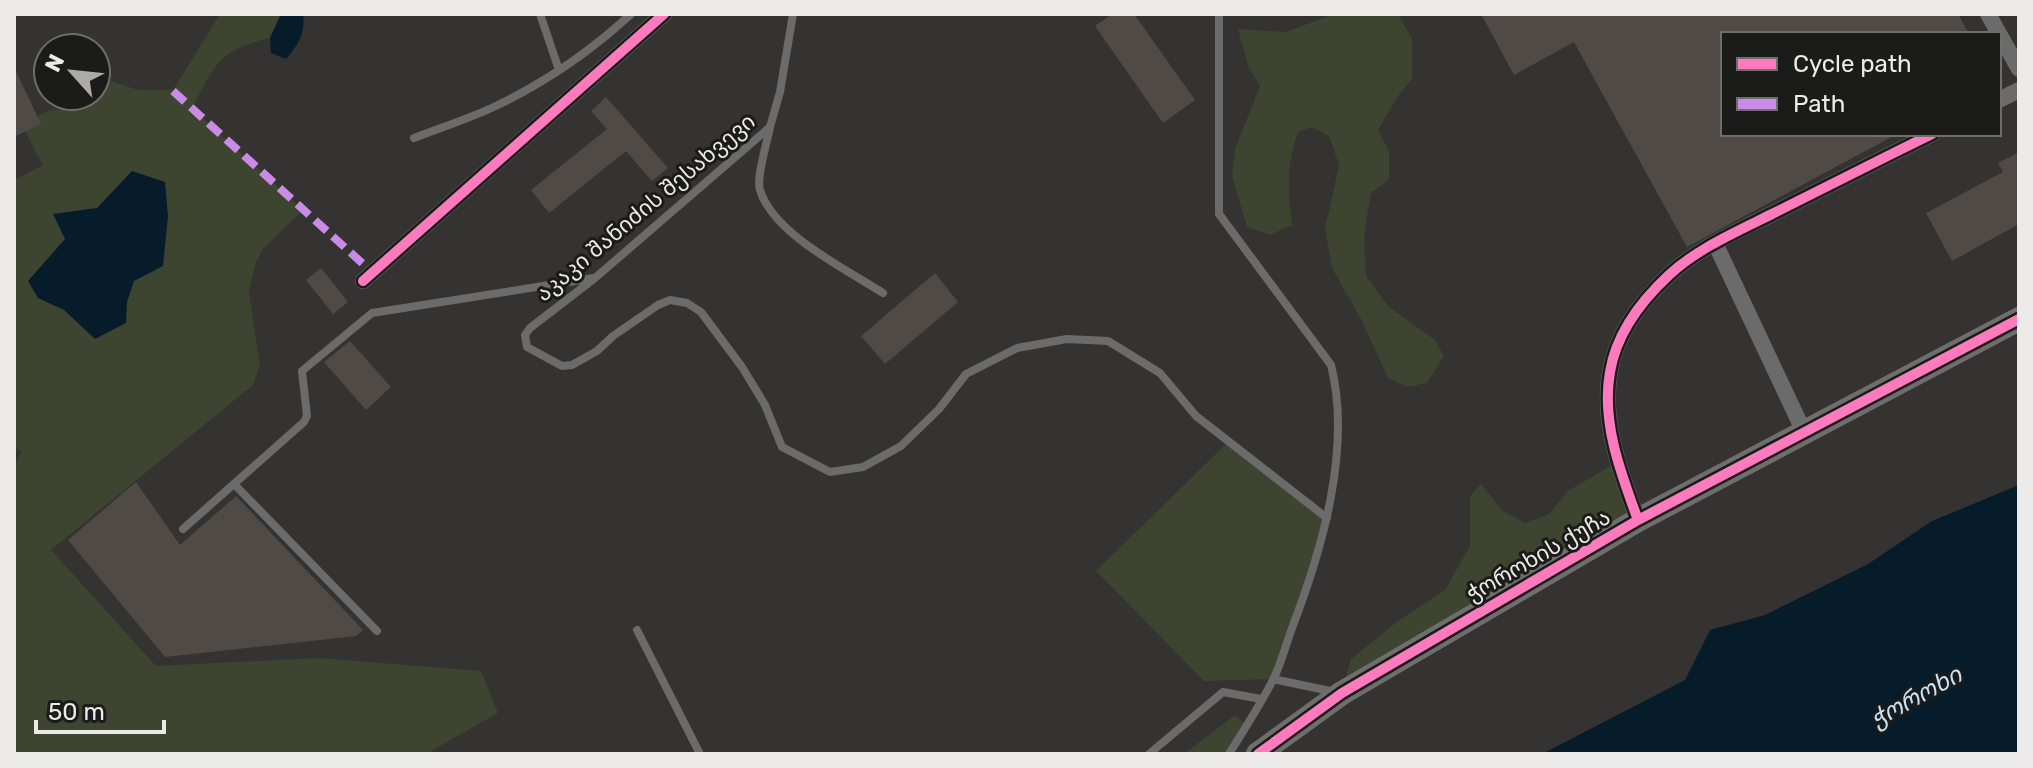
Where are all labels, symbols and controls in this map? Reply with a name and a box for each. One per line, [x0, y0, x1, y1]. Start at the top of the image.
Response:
north arrow [32, 32, 112, 112]
legend [1721, 32, 2001, 136]
text: N [39, 50, 70, 76]
text: Cycle path [1793, 50, 1912, 78]
text: Path [1793, 90, 1845, 118]
street label: აკაკი შანიძის შესახვევი [530, 108, 760, 307]
street label: ჭოროხის ქუჩა [1462, 503, 1615, 608]
water label: ჭოროხი [1866, 660, 1967, 733]
scale bar [36, 684, 164, 734]
text: 50 m [48, 698, 105, 726]

